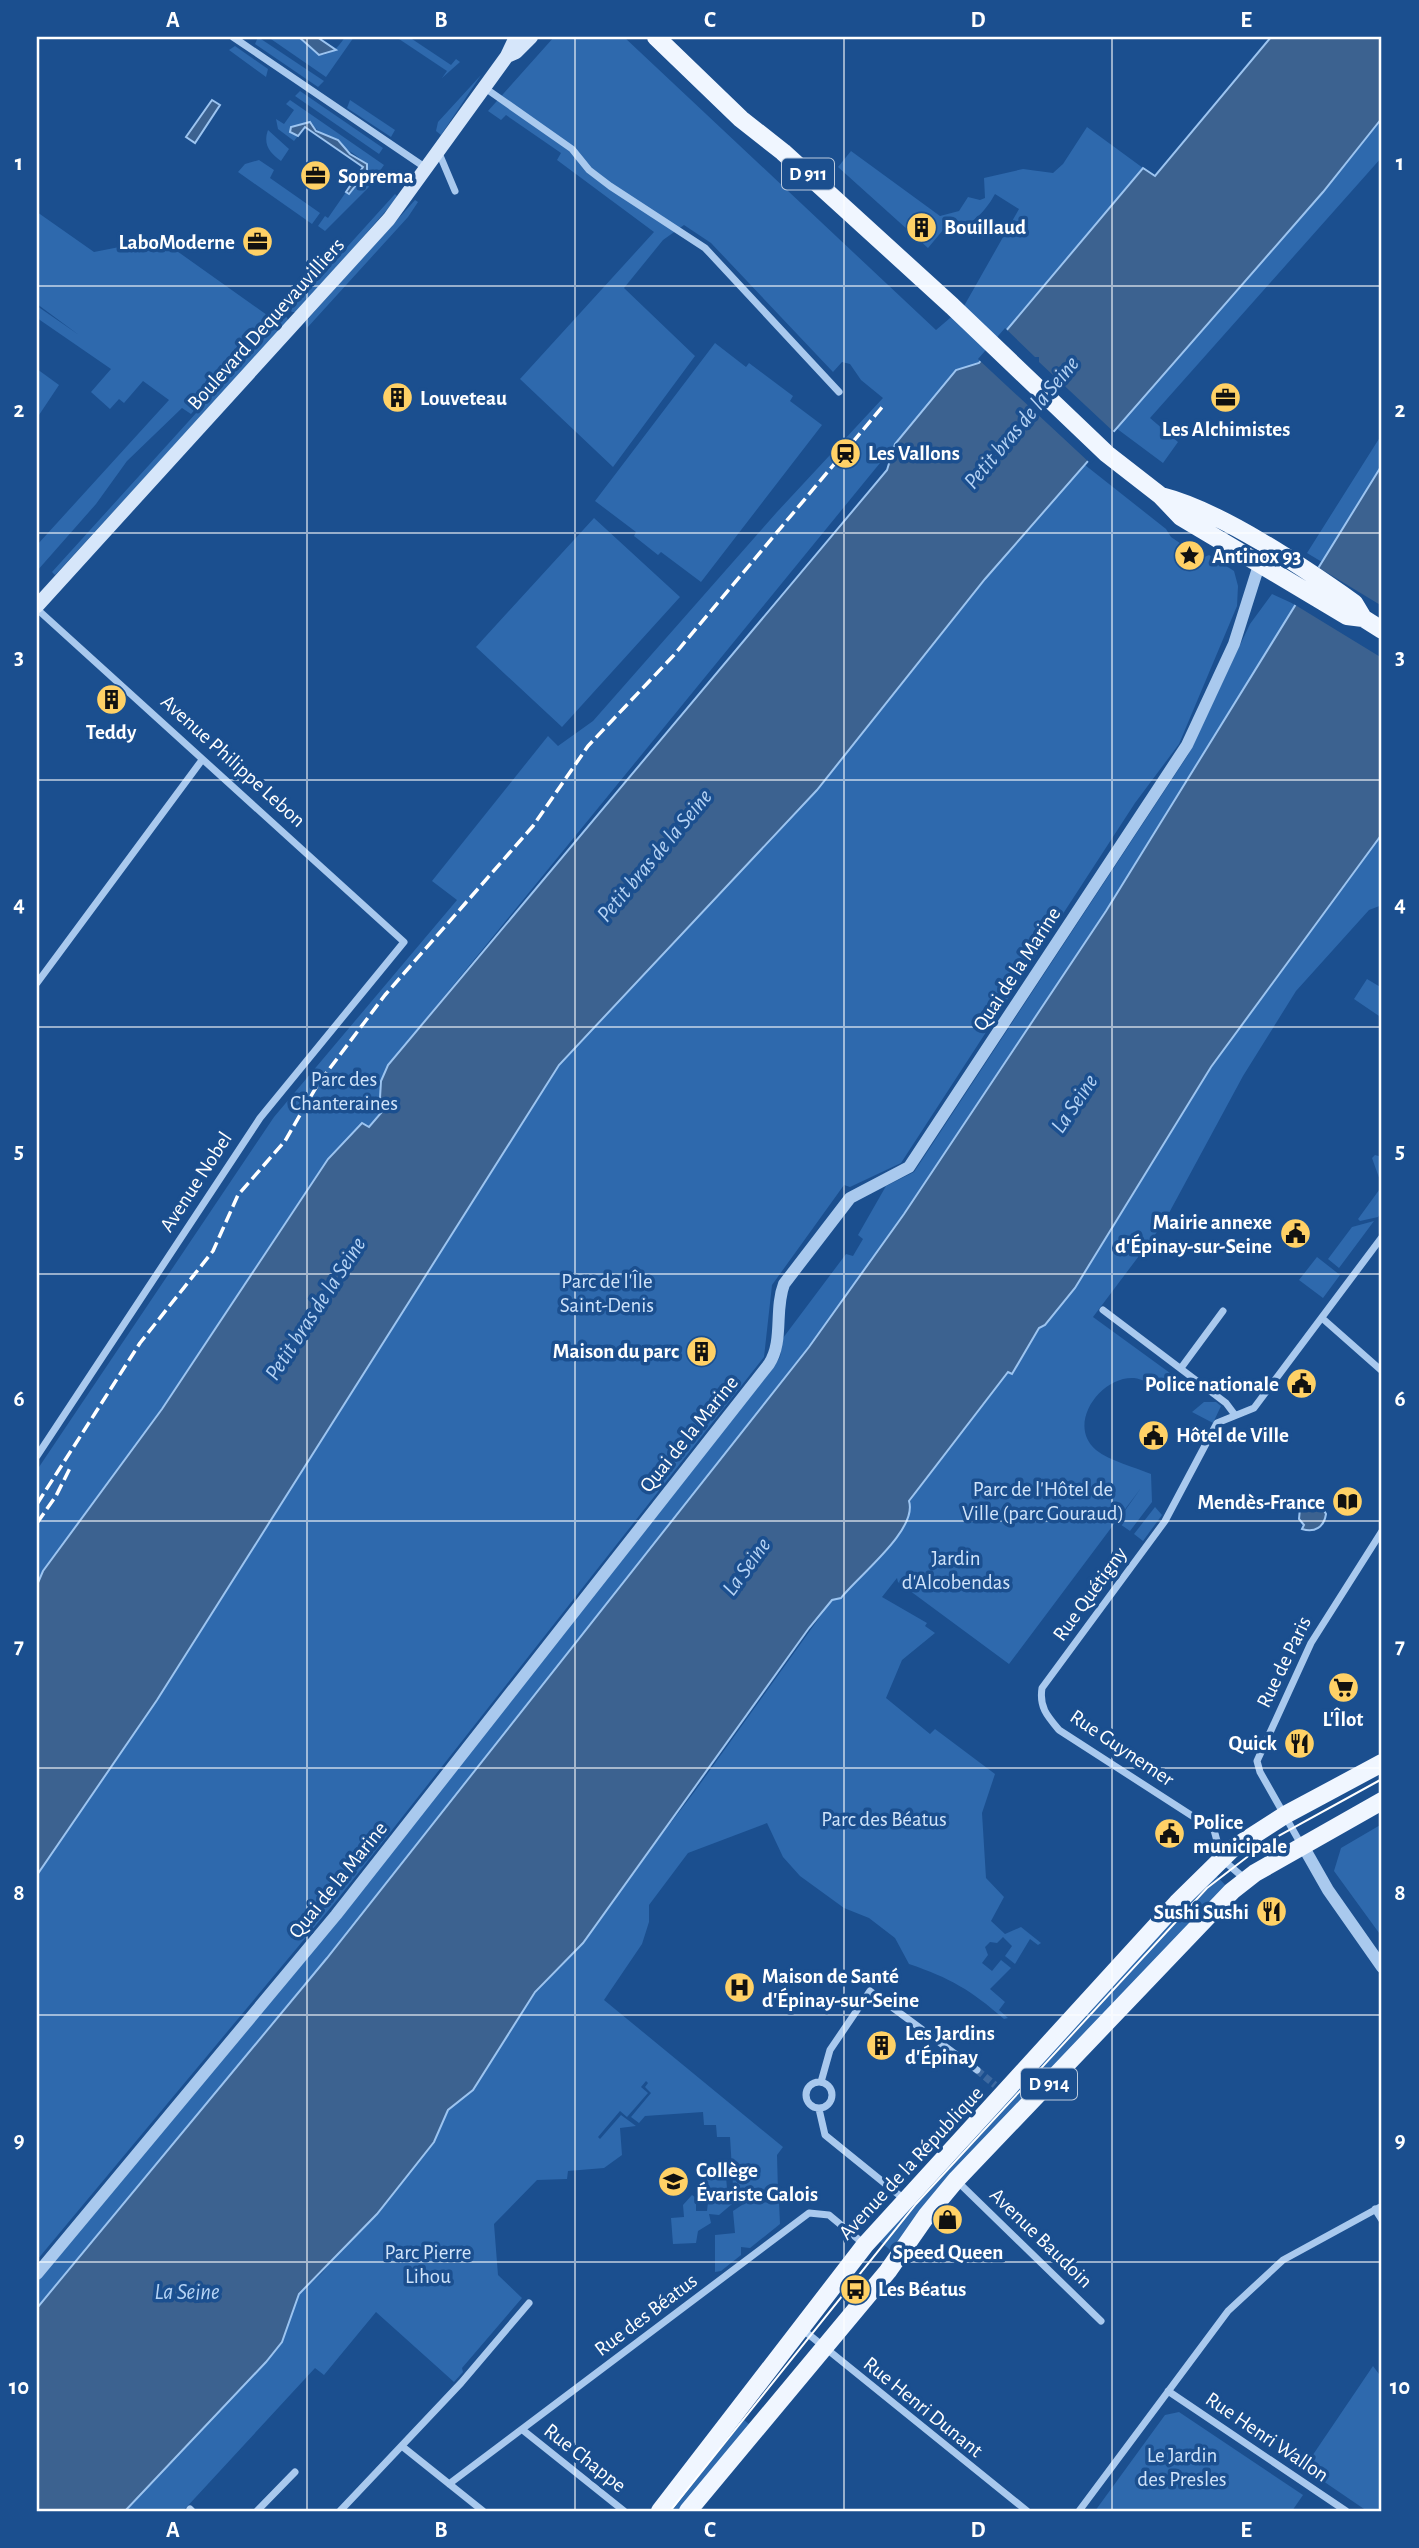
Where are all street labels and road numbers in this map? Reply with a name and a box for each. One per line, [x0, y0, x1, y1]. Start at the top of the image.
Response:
road number: D 911 [782, 158, 834, 190]
street label: Boulevard Dequevauvilliers [184, 234, 348, 414]
street label: Avenue Philippe Lebon [157, 691, 309, 831]
street label: Quai de la Marine [969, 903, 1065, 1035]
street label: Avenue Nobel [156, 1128, 236, 1236]
street label: Quai de la Marine [636, 1372, 742, 1496]
street label: Rue Quétigny [1049, 1543, 1131, 1645]
street label: Rue de Paris [1253, 1613, 1315, 1711]
street label: Rue Guynemer [1066, 1706, 1178, 1790]
street label: Quai de la Marine [285, 1818, 391, 1942]
road number: D 914 [1021, 2068, 1077, 2100]
street label: Avenue de la République [835, 2082, 987, 2244]
street label: Avenue Baudoin [986, 2184, 1096, 2292]
street label: Rue des Béatus [591, 2270, 701, 2360]
street label: Rue Henri Dunant [859, 2353, 987, 2461]
street label: Rue Henri Wallon [1202, 2388, 1332, 2486]
street label: Rue Chappe [540, 2420, 630, 2496]

